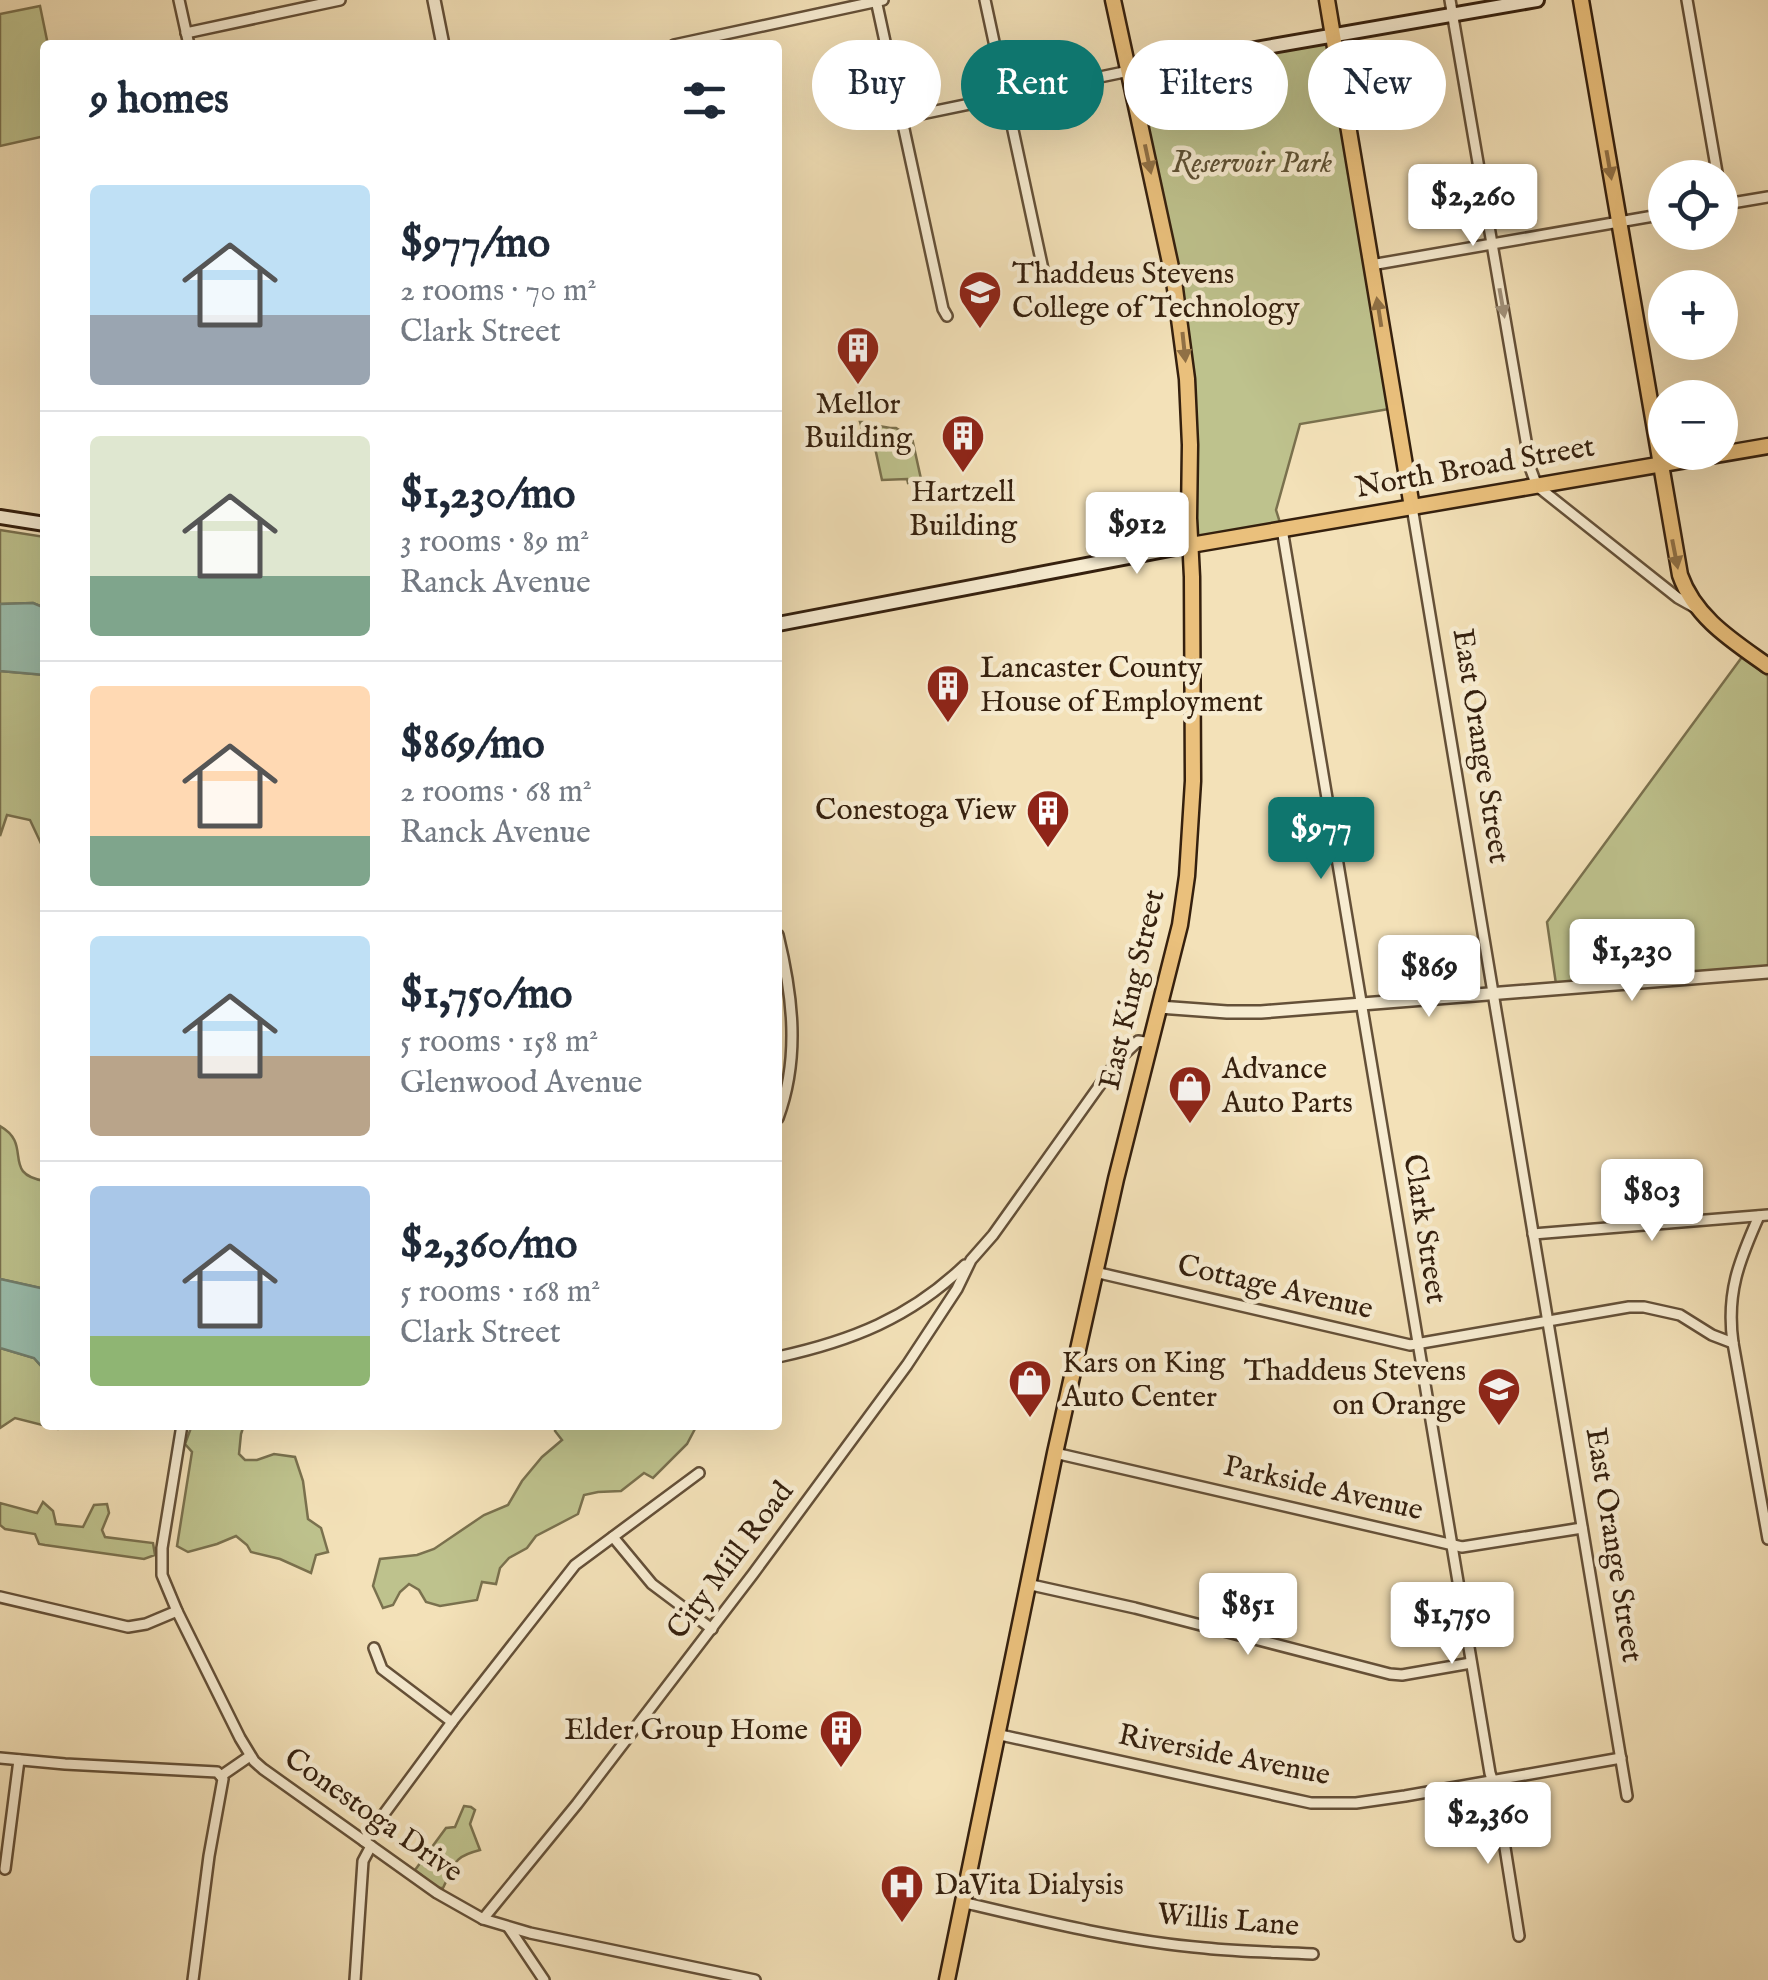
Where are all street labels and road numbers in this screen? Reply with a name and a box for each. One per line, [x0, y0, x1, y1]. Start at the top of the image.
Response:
street label: North Broad Street [1352, 428, 1598, 508]
street label: East Orange Street [1443, 626, 1517, 866]
street label: East King Street [1092, 886, 1174, 1094]
street label: Clark Street [1393, 1152, 1455, 1306]
street label: Cottage Avenue [1174, 1247, 1376, 1329]
street label: East Orange Street [1576, 1425, 1650, 1665]
street label: Parkside Avenue [1220, 1448, 1426, 1530]
street label: City Mill Road [659, 1474, 803, 1647]
street label: Riverside Avenue [1115, 1717, 1333, 1795]
street label: Conestoga Drive [276, 1740, 470, 1892]
street label: Willis Lane [1155, 1896, 1301, 1946]

